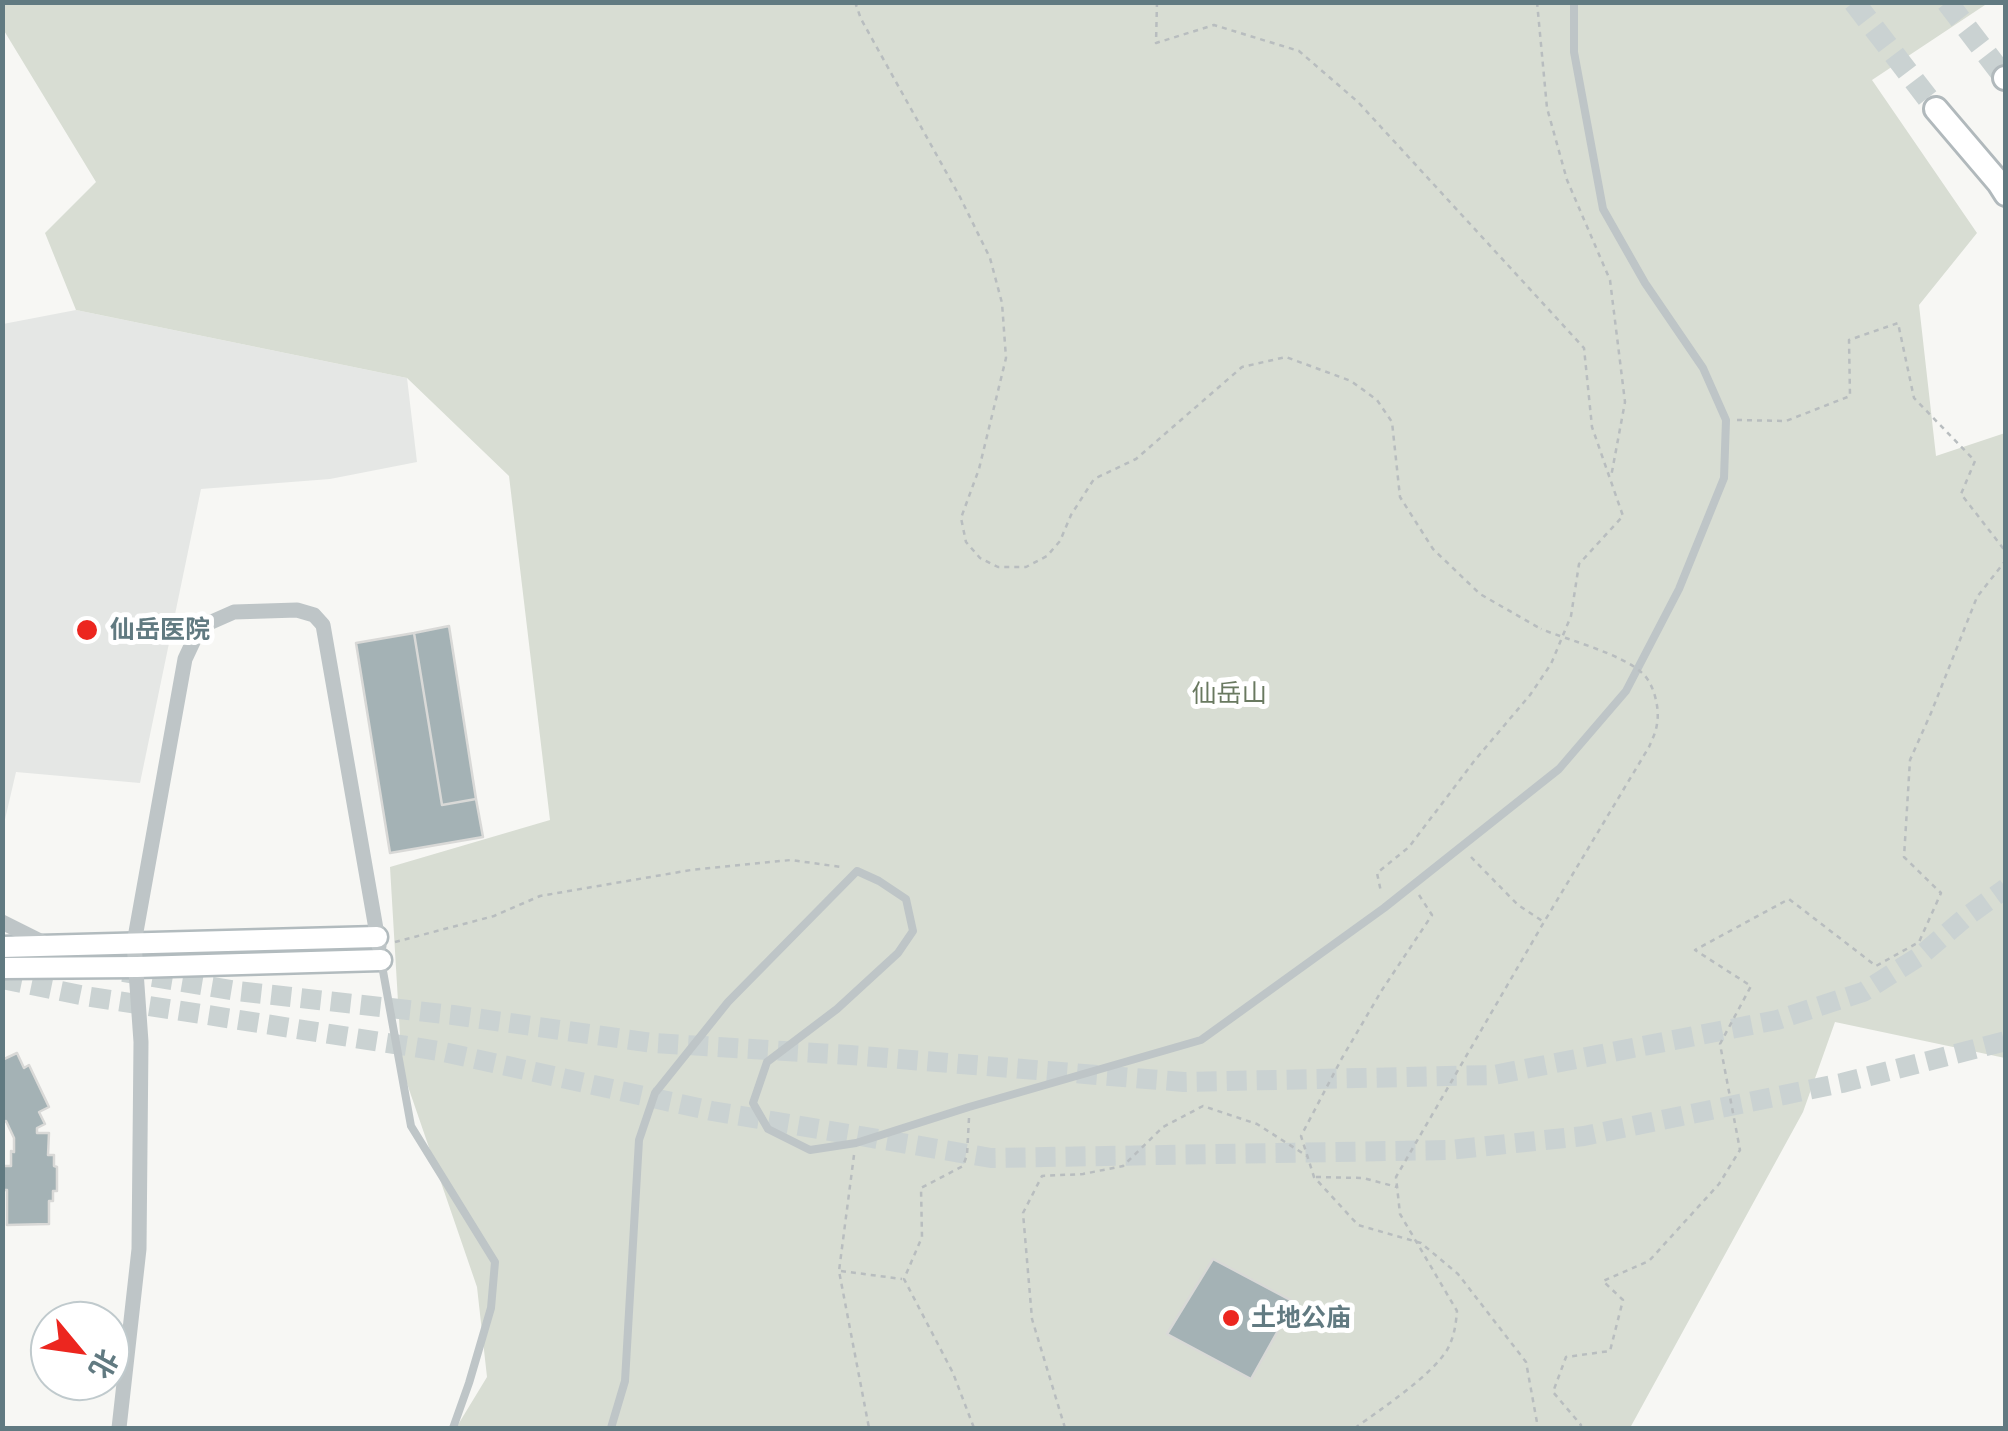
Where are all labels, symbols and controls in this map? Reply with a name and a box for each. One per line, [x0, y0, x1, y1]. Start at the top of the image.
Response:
place label: 仙岳医院 [110, 615, 210, 645]
marker: 仙岳医院 [74, 617, 100, 643]
park label: 仙岳山 [1192, 679, 1266, 709]
north arrow [30, 1301, 130, 1401]
place label: 土地公庙 [1251, 1303, 1351, 1333]
marker: 土地公庙 [1220, 1307, 1242, 1329]
text: 北 [83, 1344, 126, 1385]

